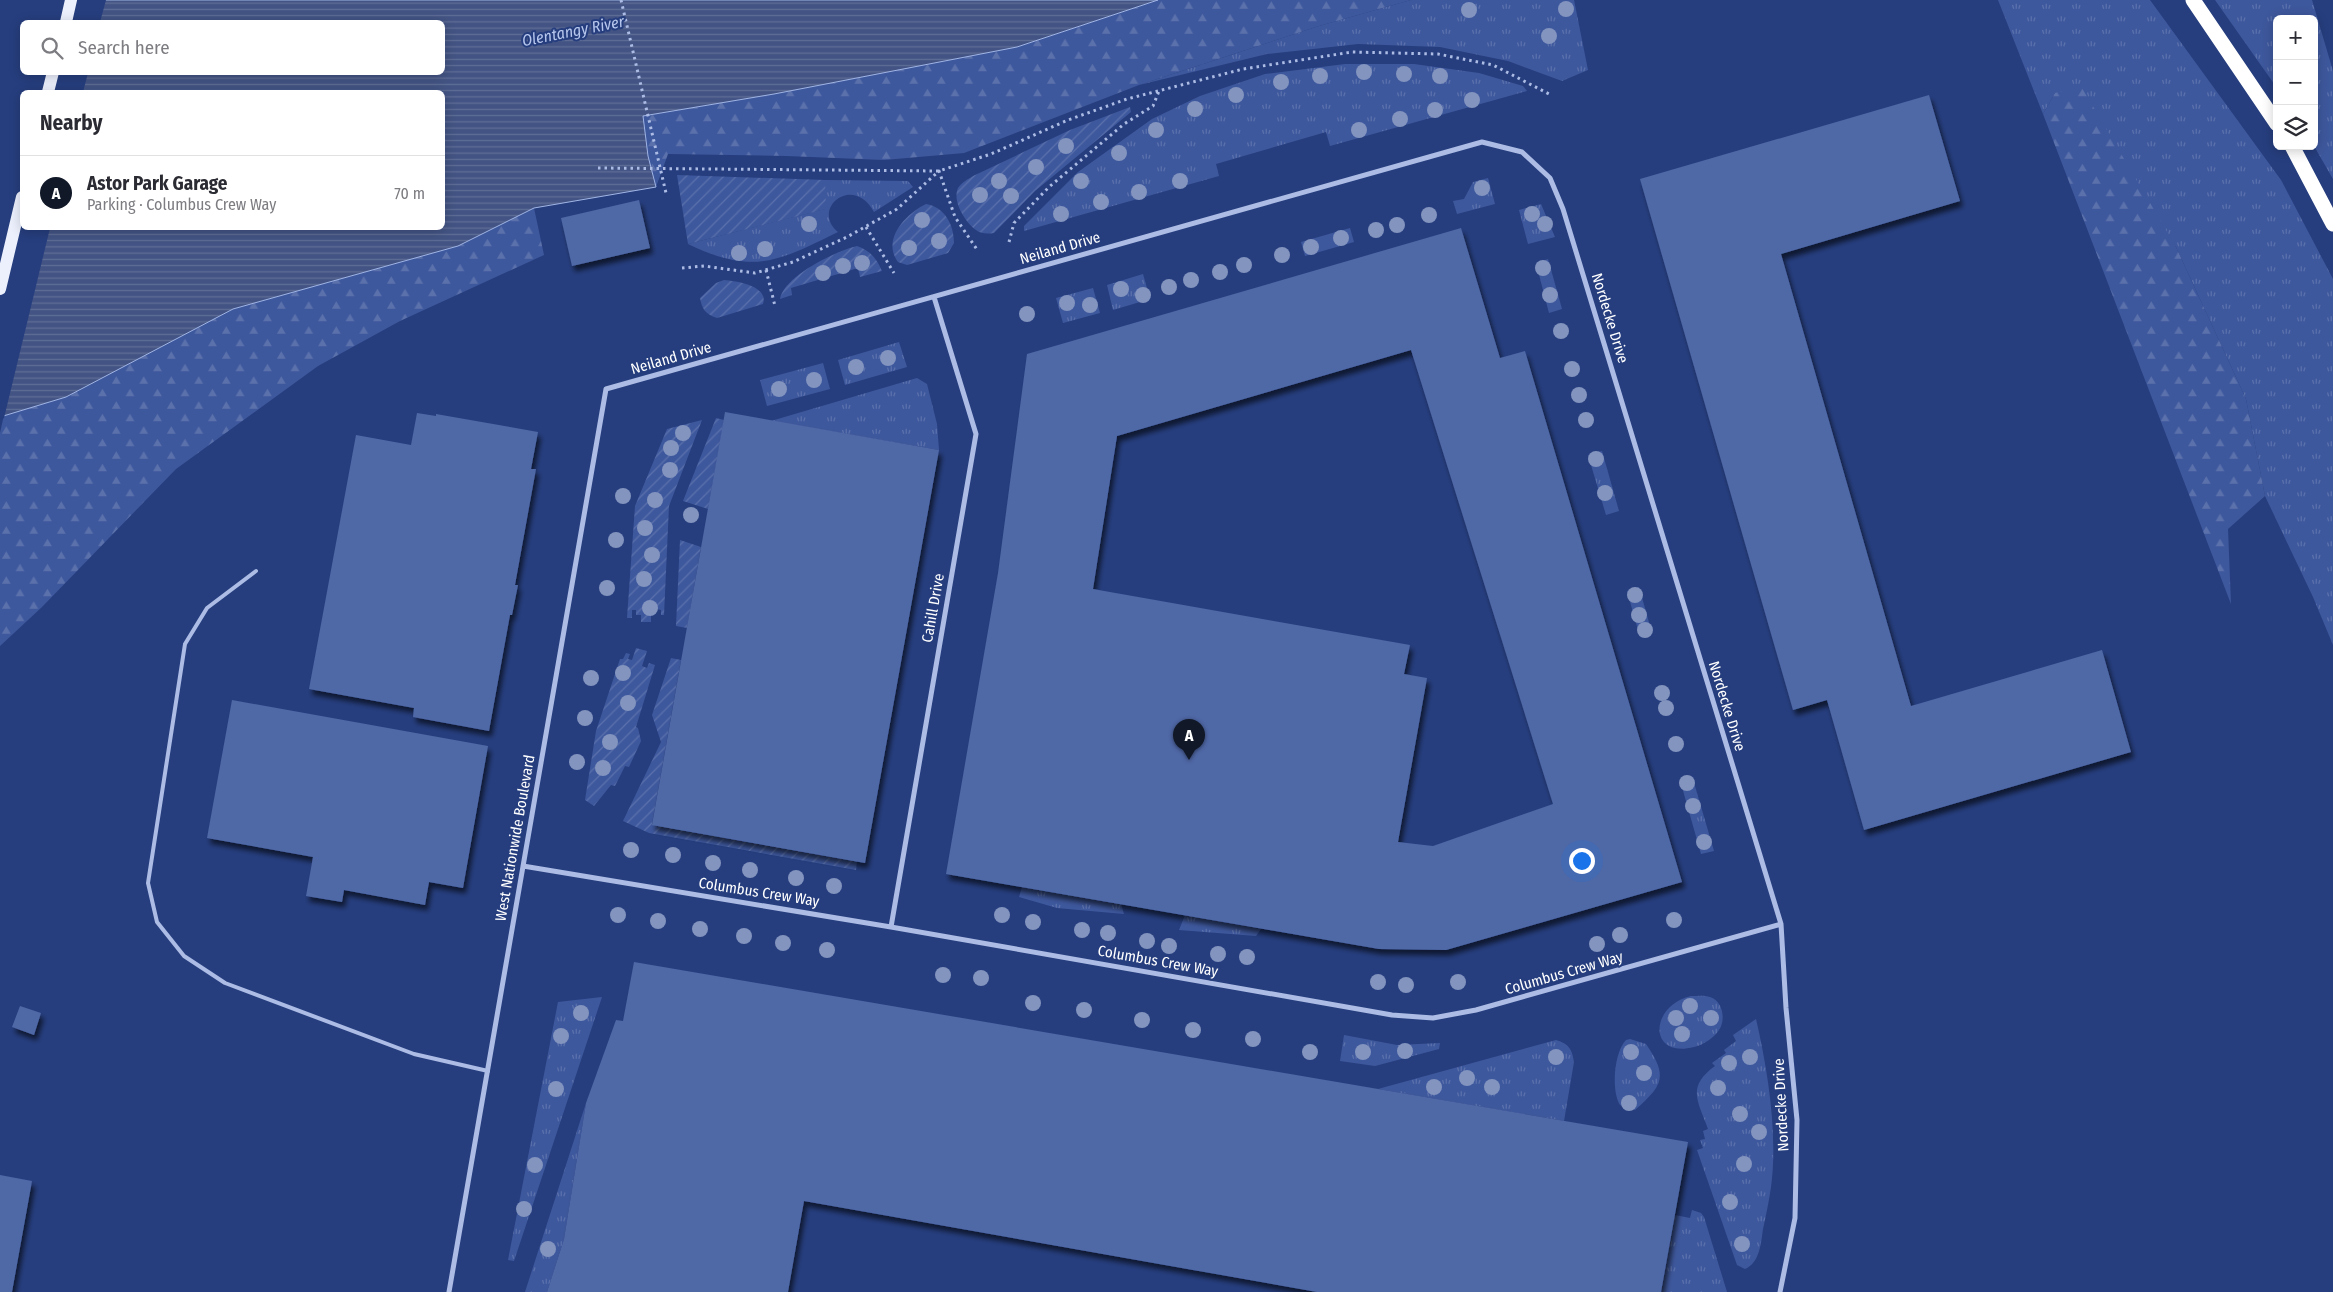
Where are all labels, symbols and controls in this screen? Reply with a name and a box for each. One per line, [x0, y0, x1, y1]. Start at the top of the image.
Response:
water label: Olentangy River [520, 12, 626, 50]
map controls [2273, 15, 2318, 150]
button: + [2273, 15, 2318, 60]
search box [20, 20, 445, 75]
icon: search [38, 34, 66, 62]
text: Search here [78, 36, 170, 59]
button: − [2273, 60, 2318, 105]
button: layers [2273, 105, 2318, 150]
text: Nearby [40, 110, 102, 136]
text: Astor Park Garage [87, 172, 227, 195]
text: A [52, 184, 60, 203]
text: 70 m [394, 184, 425, 203]
text: Parking · Columbus Crew Way [87, 195, 276, 214]
street label: Neiland Drive [1018, 228, 1102, 268]
street label: Nordecke Drive [1588, 271, 1632, 365]
street label: Neiland Drive [629, 338, 713, 378]
street label: Cahill Drive [918, 572, 948, 644]
street label: Nordecke Drive [1705, 659, 1749, 753]
pin: A [1173, 719, 1205, 760]
street label: West Nationwide Boulevard [491, 753, 539, 923]
your location [1569, 848, 1595, 874]
street label: Columbus Crew Way [697, 874, 821, 910]
street label: Columbus Crew Way [1096, 942, 1220, 980]
street label: Columbus Crew Way [1503, 947, 1625, 998]
street label: Nordecke Drive [1770, 1058, 1792, 1152]

